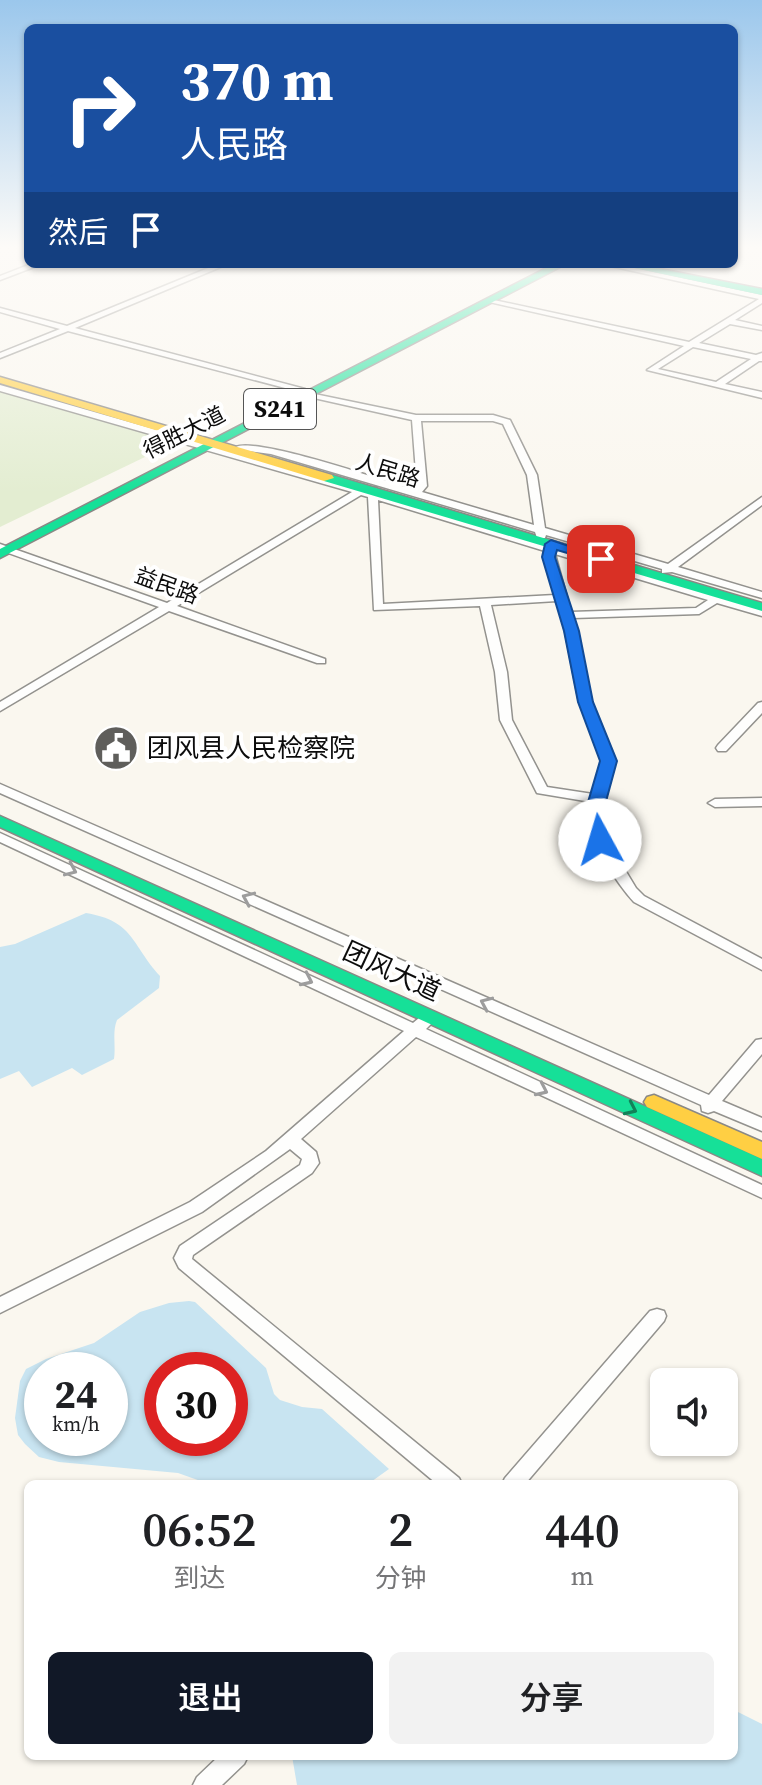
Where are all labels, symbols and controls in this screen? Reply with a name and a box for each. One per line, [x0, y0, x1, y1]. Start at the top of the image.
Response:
text: 370 m [180, 42, 334, 119]
icon: right [48, 56, 152, 160]
text: 人民路 [180, 120, 288, 169]
icon: arrive [124, 208, 168, 252]
text: 然后 [48, 212, 108, 253]
road number: S241 [244, 389, 316, 429]
street label: 得胜大道 [138, 399, 230, 465]
street label: 人民路 [352, 446, 424, 494]
pin [567, 525, 635, 593]
icon: arrive [579, 537, 623, 581]
street label: 益民路 [131, 560, 203, 610]
public building icon: 团风县人民检察院 [92, 724, 140, 772]
place label: 团风县人民检察院 [147, 730, 355, 766]
position arrow [558, 798, 642, 882]
one-way arrow [63, 860, 77, 876]
one-way arrow [242, 891, 256, 907]
street label: 团风大道 [337, 933, 447, 1009]
one-way arrow [298, 970, 313, 986]
one-way arrow [480, 997, 494, 1013]
one-way arrow [534, 1080, 549, 1096]
one-way arrow [623, 1099, 638, 1115]
speed limit sign: 30 [144, 1352, 248, 1456]
text: 24 [54, 1367, 98, 1421]
map controls [650, 1368, 738, 1456]
button: sound [650, 1368, 738, 1456]
text: km/h [52, 1410, 100, 1438]
text: 06:52 [142, 1496, 256, 1562]
text: 2 [388, 1496, 413, 1562]
text: 440 [545, 1497, 620, 1563]
text: m [571, 1558, 594, 1594]
text: 到达 [173, 1560, 225, 1596]
text: 分钟 [375, 1560, 427, 1596]
button: 退出 [48, 1652, 373, 1744]
button: 分享 [389, 1652, 714, 1744]

